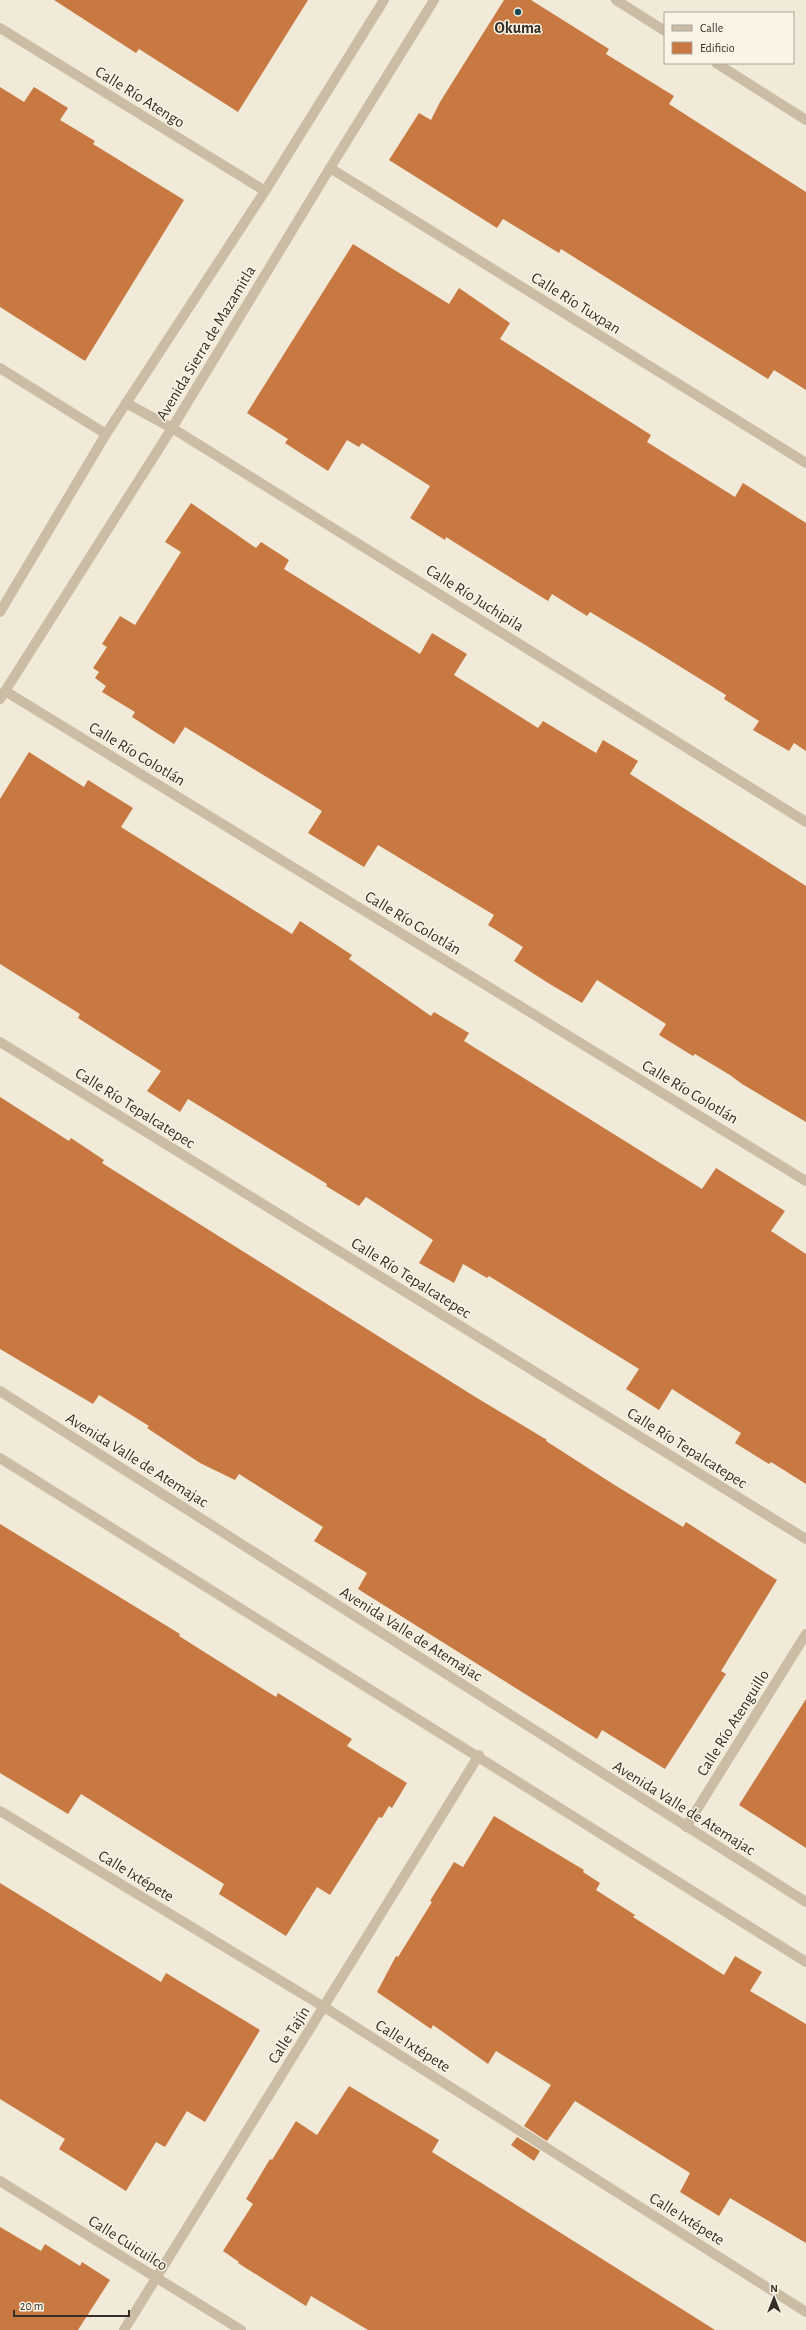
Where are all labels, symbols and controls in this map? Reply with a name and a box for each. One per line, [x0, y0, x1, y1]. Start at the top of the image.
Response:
marker: Okuma [513, 7, 523, 17]
legend [664, 12, 794, 64]
place label: Okuma [494, 20, 542, 36]
text: Calle [700, 22, 723, 34]
text: Edificio [700, 42, 735, 54]
street label: Calle Río Atengo [93, 63, 188, 131]
street label: Avenida Sierra de Mazamitla [153, 263, 259, 423]
street label: Calle Río Tuxpan [528, 269, 624, 337]
street label: Calle Río Juchipila [423, 562, 527, 634]
street label: Calle Río Colotlán [86, 719, 188, 789]
street label: Calle Río Colotlán [362, 888, 464, 958]
street label: Calle Río Colotlán [639, 1057, 741, 1127]
street label: Calle Río Tepalcatepec [72, 1065, 198, 1151]
street label: Calle Río Tepalcatepec [348, 1235, 474, 1321]
street label: Calle Río Tepalcatepec [624, 1405, 750, 1491]
street label: Avenida Valle de Atemajac [63, 1410, 211, 1511]
street label: Avenida Valle de Atemajac [337, 1584, 485, 1685]
street label: Calle Río Atenguillo [694, 1667, 772, 1779]
street label: Avenida Valle de Atemajac [610, 1758, 758, 1859]
street label: Calle Ixtépete [95, 1847, 177, 1905]
street label: Calle Tajín [265, 2004, 314, 2067]
street label: Calle Ixtépete [373, 2017, 453, 2075]
street label: Calle Ixtépete [647, 2190, 727, 2248]
street label: Calle Cuicuilco [86, 2212, 170, 2274]
north arrow [754, 2278, 794, 2318]
text: N [770, 2283, 778, 2294]
scale bar [14, 2292, 129, 2318]
text: 20 m [20, 2300, 43, 2312]

